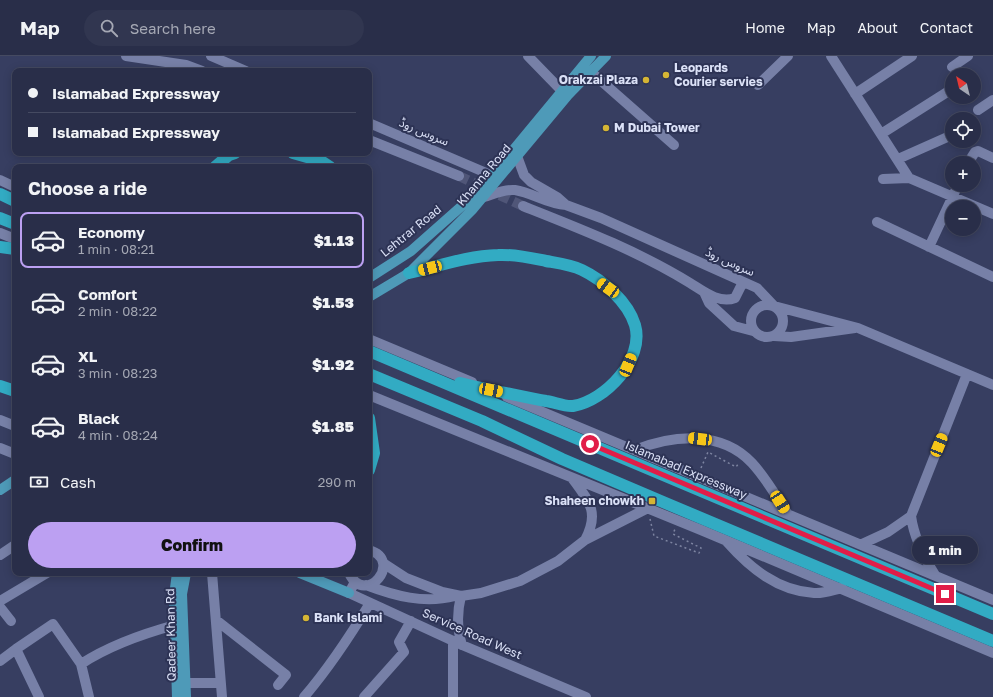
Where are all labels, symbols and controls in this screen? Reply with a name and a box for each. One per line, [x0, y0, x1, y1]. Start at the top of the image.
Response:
search box [84, 10, 364, 46]
text: Map [20, 16, 60, 39]
icon: search [98, 17, 120, 39]
text: Search here [130, 19, 216, 37]
text: Home [745, 19, 785, 36]
text: Map [807, 19, 835, 36]
text: About [857, 19, 898, 36]
text: Contact [920, 19, 973, 36]
place label: Leopards Courier servies [674, 60, 763, 89]
north arrow [945, 68, 981, 104]
map controls [945, 68, 981, 236]
marker: Leopards Courier servies [661, 70, 671, 80]
place label: Orakzai Plaza [559, 72, 638, 87]
marker: Orakzai Plaza [641, 75, 651, 85]
text: Islamabad Expressway [52, 84, 220, 102]
button: locate [945, 112, 981, 148]
street label: سروس روڈ [397, 114, 451, 149]
place label: M Dubai Tower [614, 120, 700, 135]
text: Islamabad Expressway [52, 123, 220, 141]
marker: M Dubai Tower [601, 123, 611, 133]
street label: Khanna Road [453, 141, 514, 209]
button: + [945, 156, 981, 192]
text: Choose a ride [28, 177, 147, 199]
button: − [945, 200, 981, 236]
street label: Lehtrar Road [377, 201, 444, 260]
icon: car [30, 222, 66, 258]
text: Economy [78, 223, 145, 241]
text: $1.13 [314, 231, 354, 249]
text: 1 min · 08:21 [78, 241, 155, 257]
street label: سروس روڈ [703, 244, 757, 279]
car [417, 259, 443, 277]
car [595, 276, 621, 300]
icon: car [30, 284, 66, 320]
text: Comfort [78, 285, 137, 303]
text: $1.53 [312, 293, 354, 311]
text: 2 min · 08:22 [78, 303, 157, 319]
icon: car [30, 346, 66, 382]
text: XL [78, 347, 97, 365]
car [618, 352, 638, 378]
text: $1.92 [312, 355, 354, 373]
text: 3 min · 08:23 [78, 365, 157, 381]
car [478, 382, 504, 398]
icon: car [30, 408, 66, 444]
text: Black [78, 409, 120, 427]
text: $1.85 [312, 417, 354, 435]
text: 4 min · 08:24 [78, 427, 158, 443]
car [687, 432, 713, 446]
car [929, 432, 949, 458]
route start [581, 435, 599, 453]
street label: Islamabad Expressway [623, 437, 750, 502]
icon: cash [28, 471, 50, 493]
text: Cash [60, 473, 96, 491]
text: 290 m [318, 474, 356, 490]
car [768, 489, 792, 515]
place label: Shaheen chowkh [545, 493, 644, 508]
marker: Shaheen chowkh [647, 496, 657, 506]
button: Confirm [28, 522, 356, 568]
callout: 1 min [912, 536, 978, 564]
text: 1 min [928, 542, 962, 558]
route end [936, 585, 954, 603]
street label: Qadeer Khan Rd [162, 588, 179, 682]
street label: Service Road West [420, 605, 525, 662]
place label: Bank Islami [314, 610, 382, 625]
marker: Bank Islami [301, 613, 311, 623]

